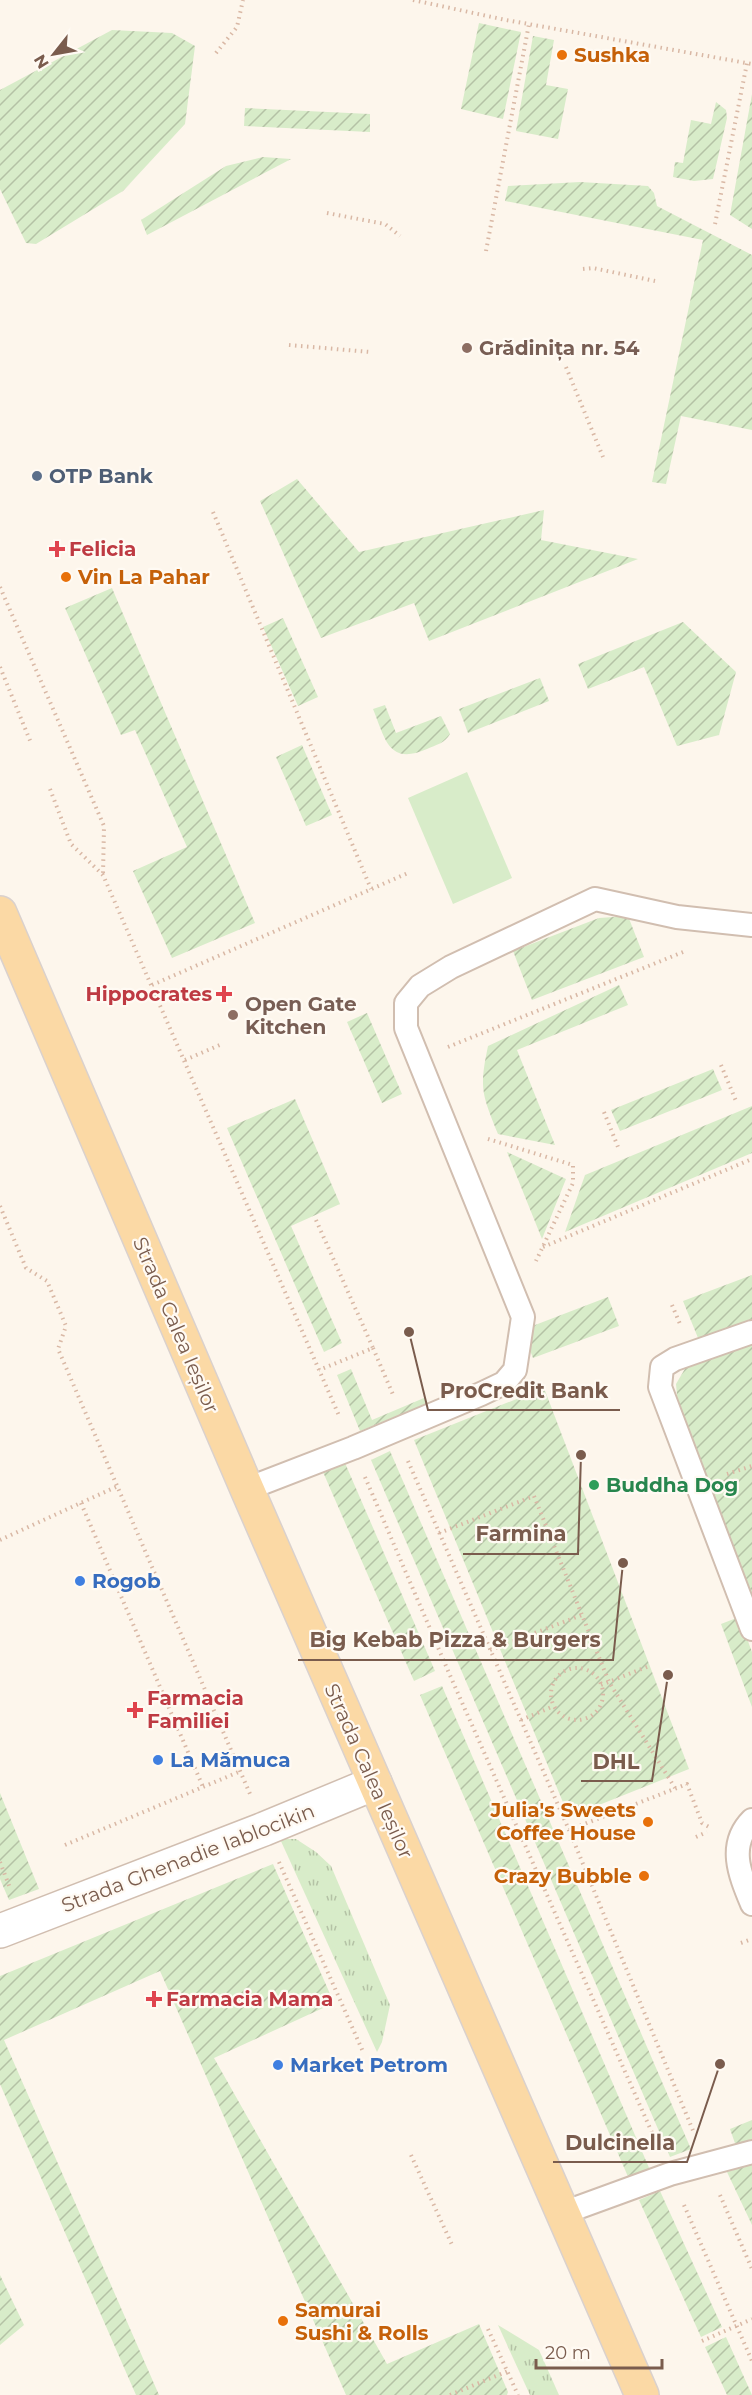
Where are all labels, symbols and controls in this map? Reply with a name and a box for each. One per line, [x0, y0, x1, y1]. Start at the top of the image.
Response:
north arrow [24, 24, 84, 84]
place label: Sushka [574, 43, 650, 67]
marker: Sushka [555, 48, 569, 62]
text: N [30, 51, 53, 72]
place label: Grădinița nr. 54 [479, 336, 640, 361]
marker: Grădinița nr. 54 [460, 341, 474, 355]
place label: OTP Bank [49, 464, 154, 488]
marker: OTP Bank [30, 469, 44, 483]
place label: Felicia [69, 537, 136, 561]
marker: Felicia [50, 542, 64, 556]
place label: Vin La Pahar [77, 565, 210, 589]
marker: Vin La Pahar [59, 570, 73, 584]
place label: Hippocrates [86, 982, 212, 1006]
marker: Hippocrates [217, 987, 231, 1001]
place label: Open Gate Kitchen [245, 992, 357, 1039]
marker: Open Gate Kitchen [226, 1008, 240, 1022]
street label: Strada Calea Ieșilor [127, 1233, 224, 1417]
callout: ProCredit Bank [428, 1371, 620, 1410]
text: ProCredit Bank [440, 1378, 608, 1403]
place label: Buddha Dog [606, 1473, 738, 1497]
marker: Buddha Dog [587, 1478, 601, 1492]
callout: Farmina [463, 1515, 578, 1554]
text: Farmina [476, 1521, 566, 1546]
place label: Rogob [92, 1569, 161, 1593]
marker: Rogob [73, 1574, 87, 1588]
callout: Big Kebab Pizza & Burgers [298, 1621, 613, 1660]
text: Big Kebab Pizza & Burgers [309, 1627, 601, 1652]
street label: Strada Calea Ieșilor [319, 1680, 418, 1863]
place label: Farmacia Familiei [147, 1686, 244, 1733]
marker: Farmacia Familiei [128, 1703, 142, 1717]
callout: DHL [581, 1742, 652, 1781]
place label: La Mămuca [170, 1748, 290, 1772]
text: DHL [593, 1749, 640, 1774]
marker: La Mămuca [151, 1753, 165, 1767]
place label: Julia's Sweets Coffee House [490, 1798, 636, 1845]
street label: Strada Ghenadie Iablocikin [58, 1799, 318, 1917]
marker: Julia's Sweets Coffee House [641, 1815, 655, 1829]
place label: Crazy Bubble [494, 1864, 632, 1888]
marker: Crazy Bubble [637, 1869, 651, 1883]
place label: Farmacia Mama [166, 1987, 333, 2011]
marker: Farmacia Mama [147, 1992, 161, 2006]
place label: Market Petrom [290, 2053, 448, 2077]
marker: Market Petrom [271, 2058, 285, 2072]
callout: Dulcinella [553, 2123, 687, 2162]
text: Dulcinella [565, 2130, 675, 2155]
place label: Samurai Sushi & Rolls [295, 2298, 429, 2345]
marker: Samurai Sushi & Rolls [276, 2314, 290, 2328]
scale bar [536, 2332, 662, 2370]
text: 20 m [545, 2342, 591, 2364]

